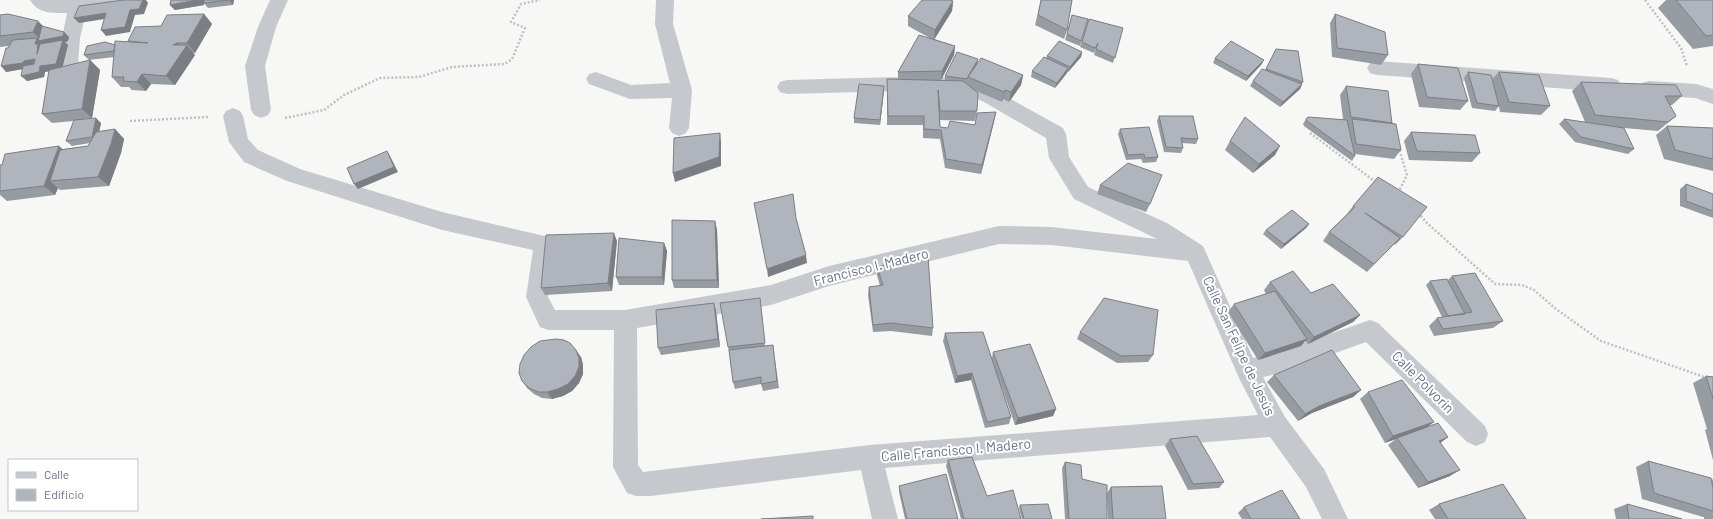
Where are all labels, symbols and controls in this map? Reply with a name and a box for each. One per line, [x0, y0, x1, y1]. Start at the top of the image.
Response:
street label: Francisco I. Madero [812, 244, 930, 289]
street label: Calle San Felipe de Jesús [1200, 273, 1279, 418]
street label: Calle Polvorín [1389, 347, 1458, 416]
street label: Calle Francisco I. Madero [880, 434, 1032, 465]
legend [8, 459, 138, 511]
text: Calle [44, 467, 69, 481]
text: Edificio [44, 487, 84, 501]

